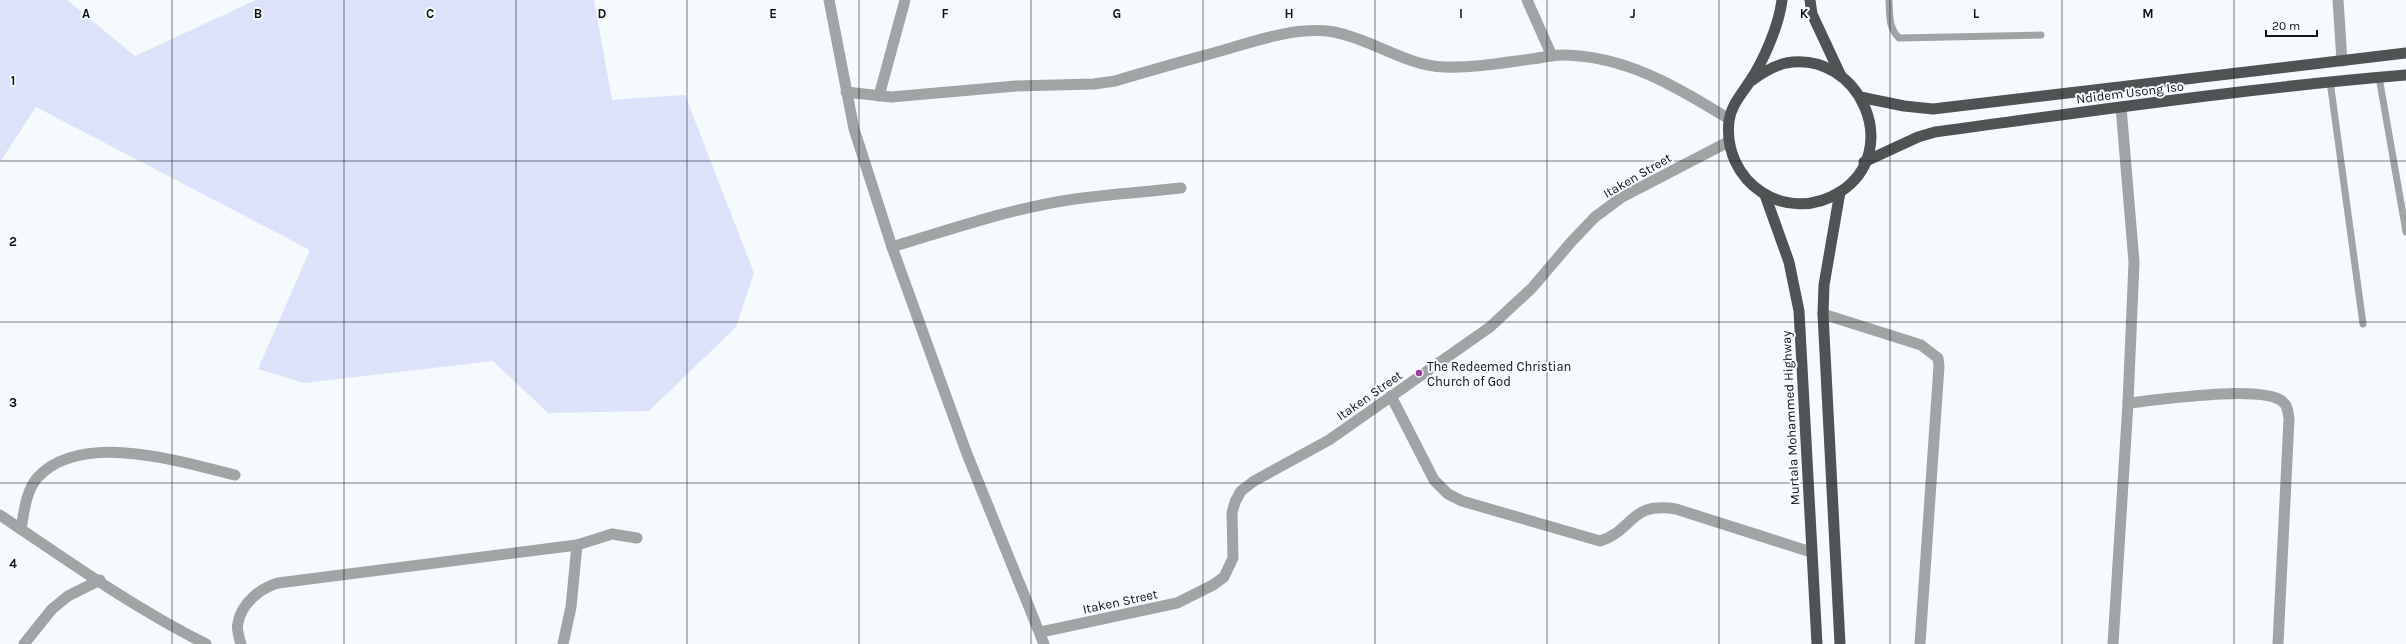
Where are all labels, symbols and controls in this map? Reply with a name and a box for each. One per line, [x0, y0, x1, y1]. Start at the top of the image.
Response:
text: A [82, 6, 90, 21]
text: B [254, 6, 262, 21]
text: C [426, 6, 434, 21]
text: D [598, 6, 607, 21]
text: E [769, 6, 777, 21]
text: F [941, 6, 949, 21]
text: G [1113, 6, 1121, 21]
text: H [1284, 6, 1294, 21]
text: I [1459, 6, 1463, 21]
text: J [1630, 6, 1636, 21]
text: K [1800, 6, 1809, 21]
text: L [1973, 6, 1980, 21]
text: M [2142, 6, 2154, 21]
scale bar [2266, 12, 2317, 38]
text: 20 m [2272, 19, 2300, 33]
text: 1 [11, 73, 15, 88]
street label: Ndidem Usong Iso [2075, 78, 2185, 107]
street label: Itaken Street [1600, 150, 1674, 201]
text: 2 [9, 234, 17, 249]
street label: Murtala Mohammed Highway [1778, 330, 1803, 506]
place label: The Redeemed Christian Church of God [1427, 359, 1571, 389]
street label: Itaken Street [1334, 367, 1405, 423]
marker: The Redeemed Christian Church of God [1414, 368, 1424, 378]
text: 3 [9, 395, 17, 410]
text: 4 [9, 556, 17, 571]
street label: Itaken Street [1081, 586, 1159, 617]

